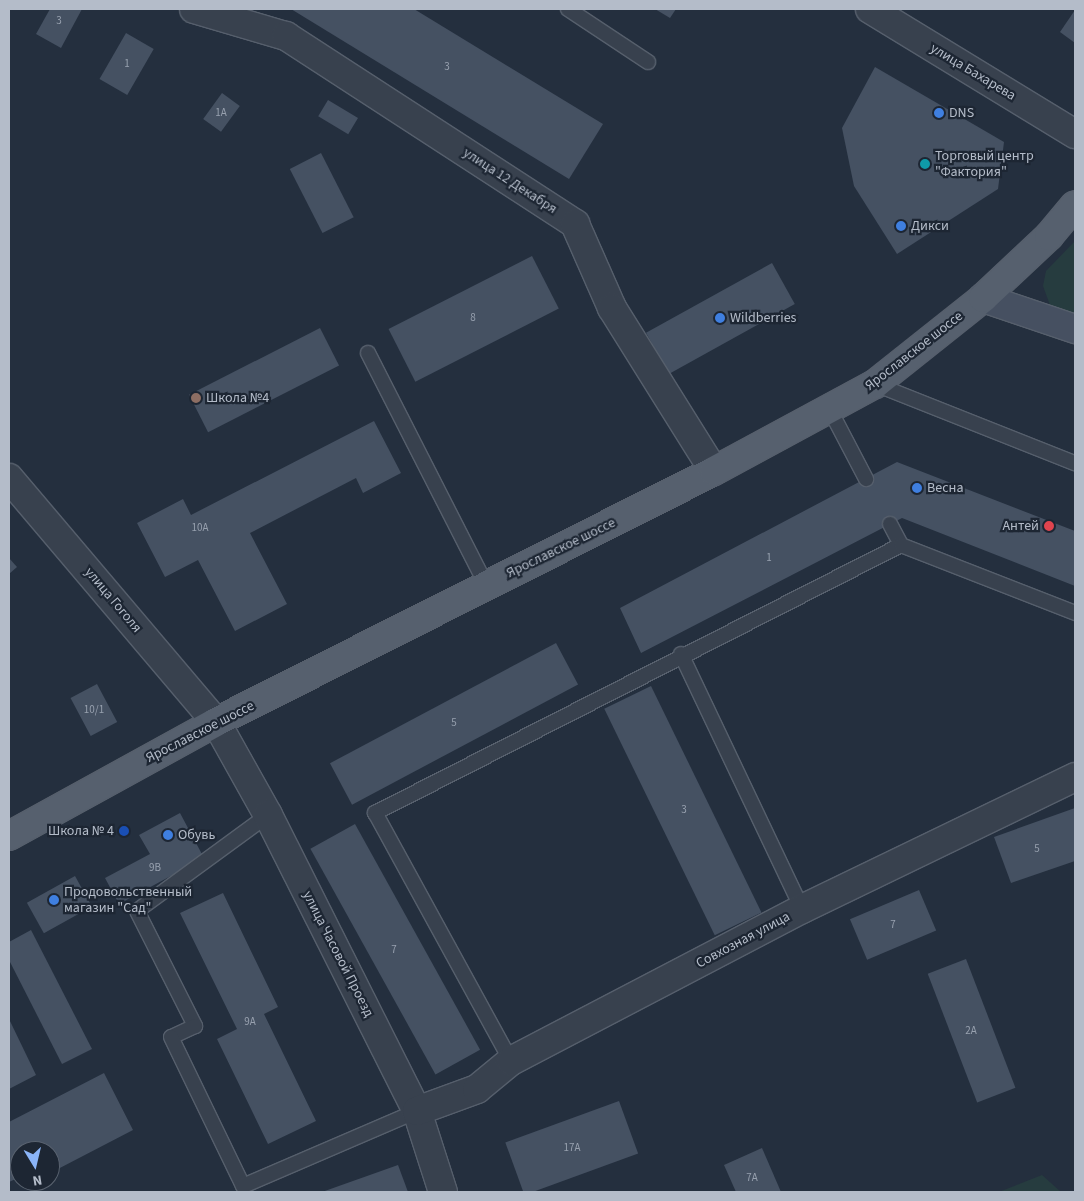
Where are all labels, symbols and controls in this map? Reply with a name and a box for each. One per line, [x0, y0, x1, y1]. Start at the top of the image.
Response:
house number: 3 [56, 14, 62, 28]
street label: улица Бахарева [927, 40, 1019, 104]
house number: 1 [124, 57, 130, 71]
house number: 3 [444, 60, 450, 74]
place label: DNS [949, 105, 974, 121]
house number: 1А [215, 106, 227, 120]
marker: DNS [933, 107, 945, 119]
street label: улица 12 Декабря [460, 144, 560, 218]
place label: Торговый центр "Фактория" [935, 148, 1034, 180]
marker: Торговый центр "Фактория" [919, 158, 931, 170]
place label: Дикси [911, 218, 949, 234]
marker: Дикси [895, 220, 907, 232]
street label: Ярославское шоссе [862, 308, 966, 394]
place label: Wildberries [730, 310, 796, 326]
house number: 8 [470, 311, 476, 325]
marker: Wildberries [714, 312, 726, 324]
place label: Школа №4 [206, 390, 269, 406]
marker: Школа №4 [190, 392, 202, 404]
place label: Весна [927, 480, 963, 496]
marker: Весна [911, 482, 923, 494]
street label: Ярославское шоссе [504, 514, 618, 582]
place label: Антей [1002, 518, 1039, 534]
marker: Антей [1043, 520, 1055, 532]
house number: 10А [192, 521, 208, 535]
house number: 1 [766, 551, 772, 565]
street label: улица Гоголя [81, 564, 145, 636]
street label: Ярославское шоссе [143, 697, 257, 767]
house number: 10/1 [84, 703, 104, 717]
house number: 5 [451, 716, 457, 730]
house number: 3 [681, 803, 687, 817]
place label: Школа № 4 [48, 823, 114, 839]
marker: Школа № 4 [118, 825, 130, 837]
place label: Обувь [178, 827, 215, 843]
marker: Обувь [162, 829, 174, 841]
house number: 5 [1034, 842, 1040, 856]
house number: 9В [149, 861, 161, 875]
place label: Продовольственный магазин "Сад" [64, 884, 192, 916]
street label: улица Часовой Проезд [299, 888, 377, 1020]
marker: Продовольственный магазин "Сад" [48, 894, 60, 906]
street label: Совхозная улица [693, 908, 793, 972]
house number: 7 [890, 918, 896, 932]
house number: 7 [391, 943, 397, 957]
house number: 9А [244, 1015, 256, 1029]
house number: 2А [965, 1024, 977, 1038]
north arrow [10, 1141, 60, 1191]
house number: 17А [564, 1141, 580, 1155]
text: N [31, 1169, 43, 1190]
house number: 7А [746, 1171, 758, 1185]

